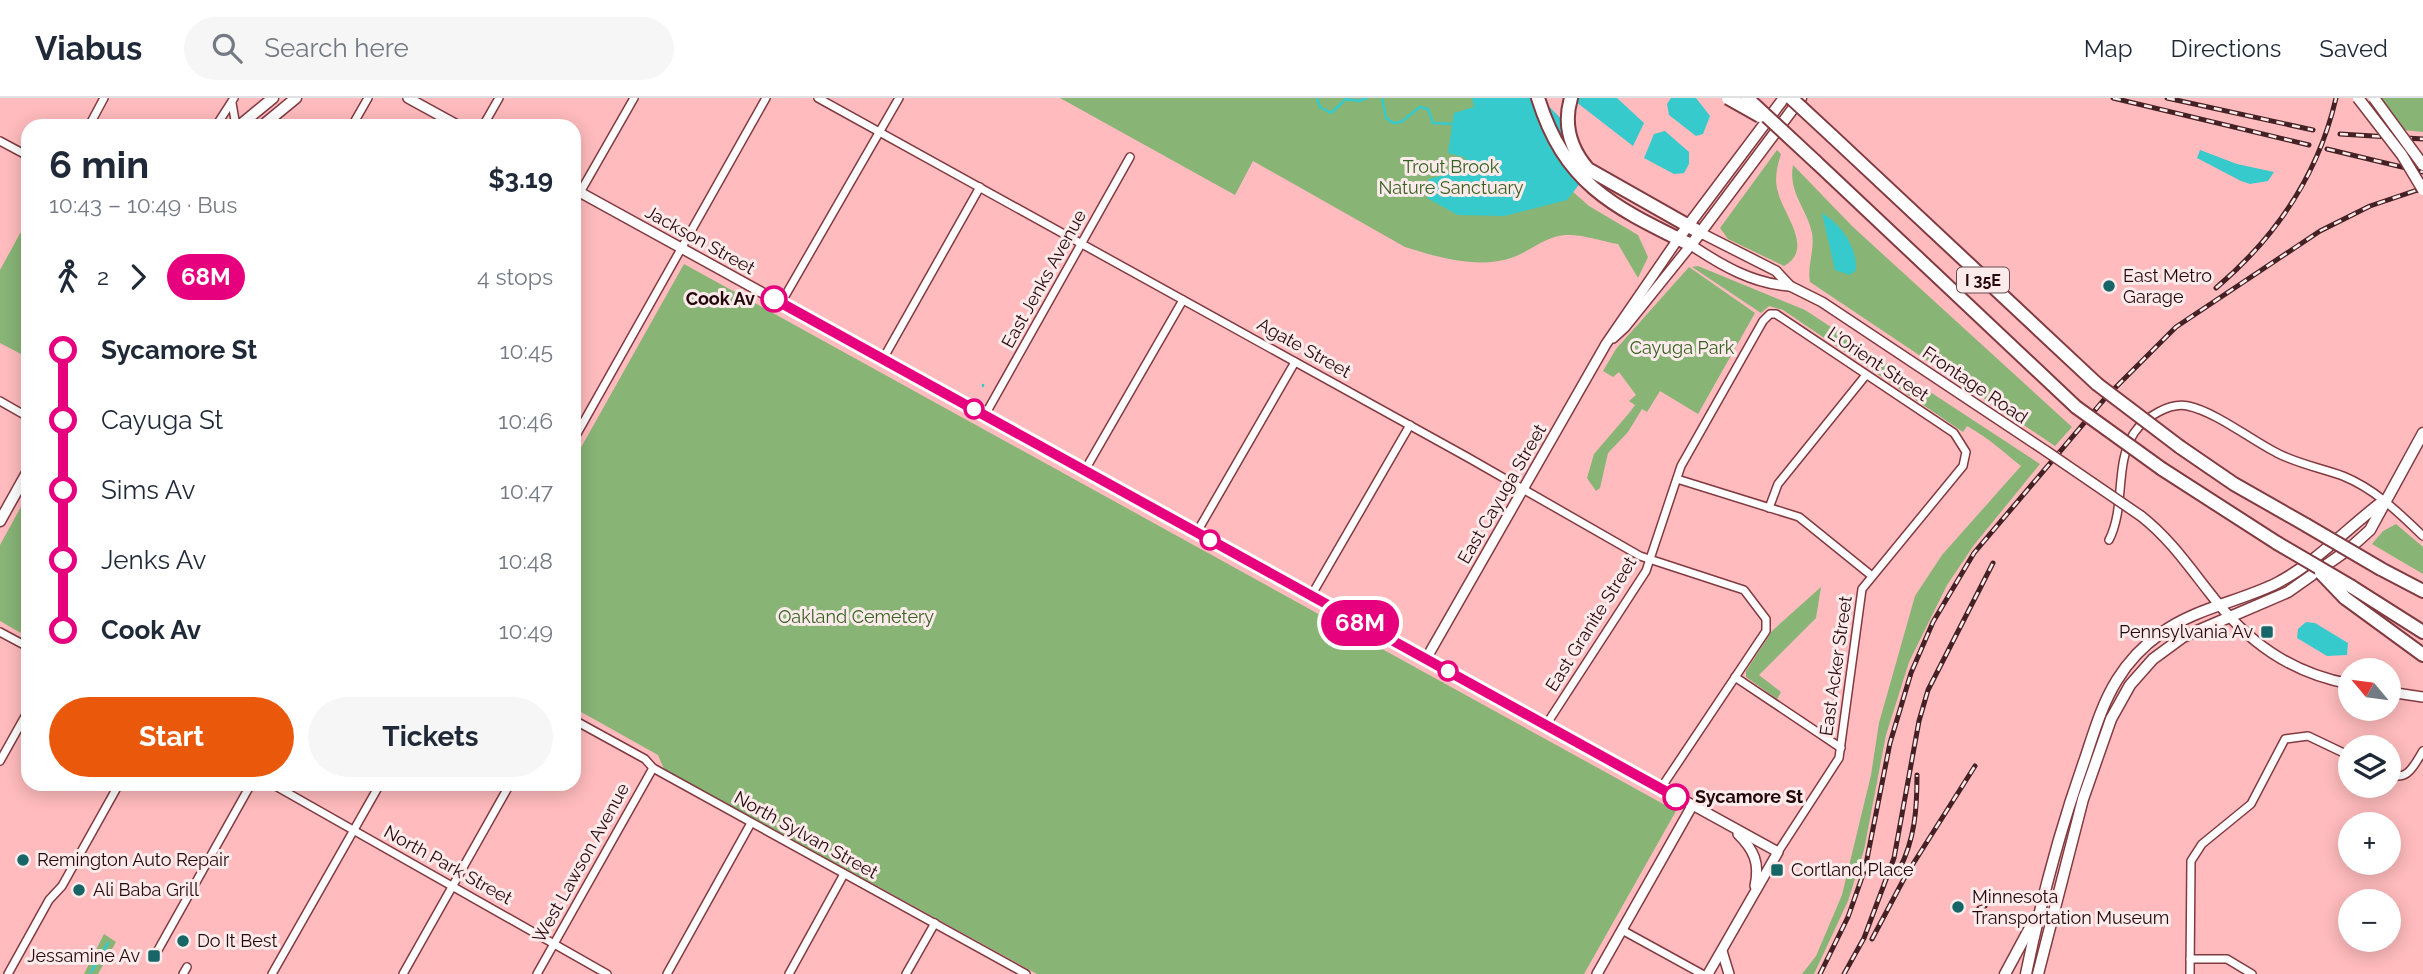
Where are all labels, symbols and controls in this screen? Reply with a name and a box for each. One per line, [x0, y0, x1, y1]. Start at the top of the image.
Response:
search box [184, 17, 674, 80]
text: Viabus [35, 29, 142, 68]
icon: search [208, 29, 246, 67]
text: Search here [264, 33, 409, 63]
text: Map [2084, 34, 2133, 63]
text: Directions [2171, 34, 2281, 63]
text: Saved [2319, 34, 2388, 63]
text: 6 min [49, 142, 149, 187]
park label: Trout Brook Nature Sanctuary [1378, 156, 1524, 198]
text: $3.19 [488, 164, 553, 194]
text: 10:43 – 10:49 · Bus [49, 191, 237, 218]
street label: Jackson Street [642, 201, 759, 278]
street label: East Jenks Avenue [997, 206, 1090, 351]
icon: walk [49, 258, 87, 296]
icon: forward [119, 258, 157, 296]
text: 68M [181, 262, 231, 291]
text: 2 [97, 263, 109, 290]
text: 4 stops [477, 263, 553, 290]
place label: East Metro Garage [2123, 265, 2212, 307]
road number: I 35E [1957, 268, 2009, 292]
marker: East Metro Garage [2101, 278, 2117, 294]
marker: Cook Av [761, 286, 787, 312]
place label: Cook Av [686, 288, 755, 309]
street label: Agate Street [1254, 313, 1355, 382]
street label: L'Orient Street [1824, 322, 1933, 405]
text: Sycamore St [101, 335, 257, 365]
text: 10:45 [500, 337, 553, 364]
park label: Cayuga Park [1630, 337, 1735, 358]
street label: Frontage Road [1919, 342, 2032, 428]
unlabelled marker [964, 399, 984, 419]
text: Cayuga St [101, 405, 223, 435]
text: 10:46 [498, 407, 553, 434]
street label: East Cayuga Street [1453, 420, 1550, 567]
text: Sims Av [101, 475, 195, 505]
text: 10:47 [500, 477, 553, 504]
unlabelled marker [1200, 530, 1220, 550]
text: Jenks Av [101, 545, 206, 575]
text: 10:48 [499, 547, 553, 574]
street label: East Granite Street [1541, 553, 1640, 695]
street label: East Acker Street [1815, 595, 1856, 737]
line badge: 68M [1320, 600, 1400, 646]
park label: Oakland Cemetery [778, 606, 934, 627]
text: 68M [1335, 608, 1385, 637]
text: Cook Av [101, 615, 201, 645]
text: 10:49 [499, 617, 553, 644]
place label: Pennsylvania Av [2119, 621, 2253, 642]
marker: Pennsylvania Av [2259, 624, 2275, 640]
north arrow [2338, 658, 2401, 721]
map controls [2338, 658, 2401, 952]
unlabelled marker [1438, 661, 1458, 681]
button: Start [49, 697, 294, 777]
button: Tickets [308, 697, 553, 777]
button: layers [2338, 735, 2401, 798]
street label: West Lawson Avenue [528, 779, 633, 946]
marker: Sycamore St [1663, 784, 1689, 810]
street label: North Sylvan Street [731, 786, 882, 883]
place label: Sycamore St [1695, 786, 1803, 807]
button: + [2338, 812, 2401, 875]
street label: North Park Street [381, 821, 516, 908]
place label: Remington Auto Repair [37, 849, 230, 870]
marker: Remington Auto Repair [15, 852, 31, 868]
place label: Cortland Place [1791, 859, 1914, 880]
marker: Cortland Place [1769, 862, 1785, 878]
place label: Ali Baba Grill [93, 879, 199, 900]
marker: Ali Baba Grill [71, 882, 87, 898]
place label: Minnesota Transportation Museum [1972, 886, 2169, 928]
button: − [2338, 889, 2401, 952]
marker: Minnesota Transportation Museum [1950, 899, 1966, 915]
place label: Do It Best [197, 930, 277, 951]
marker: Do It Best [175, 933, 191, 949]
place label: Jessamine Av [27, 945, 140, 966]
marker: Jessamine Av [146, 948, 162, 964]

